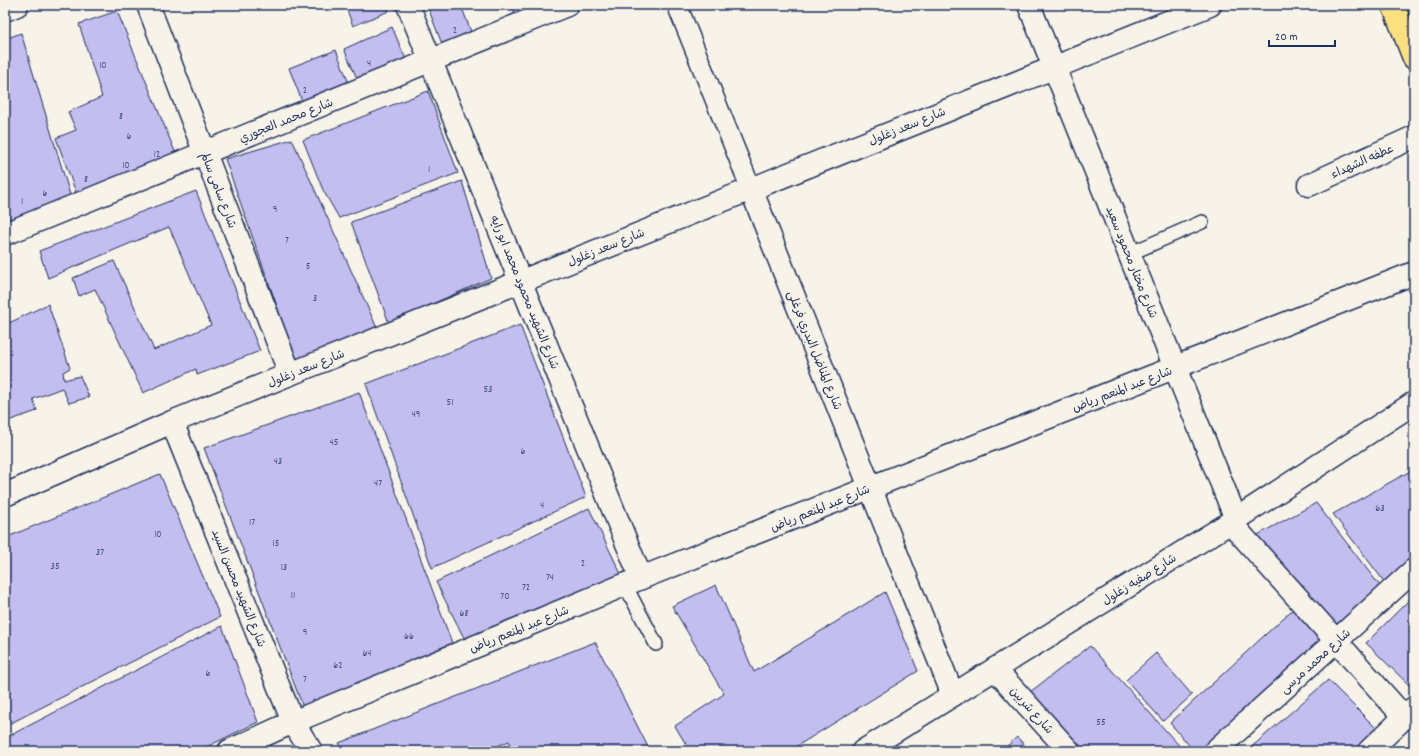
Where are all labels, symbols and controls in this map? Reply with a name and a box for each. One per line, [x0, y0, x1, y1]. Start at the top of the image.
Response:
scale bar [1269, 22, 1335, 48]
house number: 2 [453, 24, 457, 38]
text: 20 m [1275, 29, 1298, 46]
house number: 4 [367, 57, 371, 71]
house number: 10 [99, 59, 107, 73]
house number: 2 [303, 84, 307, 98]
street label: شارع محمد العجوري [237, 95, 336, 148]
street label: شارع سعد زغلول [866, 104, 949, 151]
house number: 8 [119, 110, 123, 124]
house number: 6 [127, 130, 132, 144]
street label: عطفه الشهداء [1329, 141, 1397, 184]
house number: 12 [154, 148, 160, 162]
street label: شارع سامى سالم [195, 150, 240, 231]
house number: 10 [122, 159, 130, 173]
house number: 1 [428, 163, 430, 177]
house number: 8 [84, 173, 88, 187]
house number: 6 [43, 187, 48, 201]
house number: 1 [21, 195, 23, 209]
house number: 9 [273, 203, 277, 217]
street label: شارع مختار محمود سعيد [1100, 204, 1161, 321]
street label: شارع الشهيد محمود محمد ابو رايه [485, 213, 562, 372]
street label: شارع سعد زغلول [565, 225, 648, 272]
house number: 7 [285, 234, 289, 248]
house number: 5 [306, 260, 311, 274]
street label: شارع المناضل البدري فرغلى [782, 288, 845, 413]
house number: 3 [313, 292, 317, 306]
street label: شارع سعد زغلول [265, 346, 348, 393]
street label: شارع عبد المنعم رياض [1070, 363, 1175, 417]
house number: 53 [483, 383, 493, 397]
house number: 51 [447, 396, 453, 410]
house number: 49 [412, 408, 420, 422]
house number: 45 [330, 436, 339, 450]
house number: 6 [521, 445, 526, 459]
house number: 43 [274, 455, 282, 469]
house number: 47 [374, 477, 382, 491]
street label: شارع عبد المنعم رياض [768, 482, 873, 537]
house number: 4 [540, 499, 544, 513]
house number: 63 [1375, 502, 1385, 516]
house number: 17 [249, 516, 255, 530]
street label: شارع الشهيد محسن السيد [206, 527, 269, 650]
house number: 10 [154, 528, 162, 542]
house number: 15 [273, 537, 280, 551]
house number: 37 [96, 546, 104, 560]
street label: شارع صفيه زغلول [1099, 550, 1180, 610]
house number: 2 [581, 557, 585, 571]
house number: 35 [50, 560, 60, 574]
house number: 13 [281, 561, 287, 575]
house number: 74 [546, 571, 554, 585]
house number: 72 [522, 581, 530, 595]
house number: 11 [291, 589, 295, 603]
house number: 70 [500, 590, 510, 604]
street label: شارع عبد المنعم رياض [467, 603, 572, 658]
house number: 68 [460, 607, 468, 621]
house number: 9 [303, 626, 307, 640]
street label: شارع محمد مرسى [1277, 626, 1355, 699]
house number: 66 [404, 630, 414, 644]
house number: 64 [362, 647, 372, 661]
house number: 62 [333, 659, 343, 673]
house number: 6 [206, 667, 211, 681]
house number: 7 [303, 673, 307, 687]
street label: شارع شربين [1005, 684, 1057, 738]
house number: 55 [1096, 716, 1106, 730]

